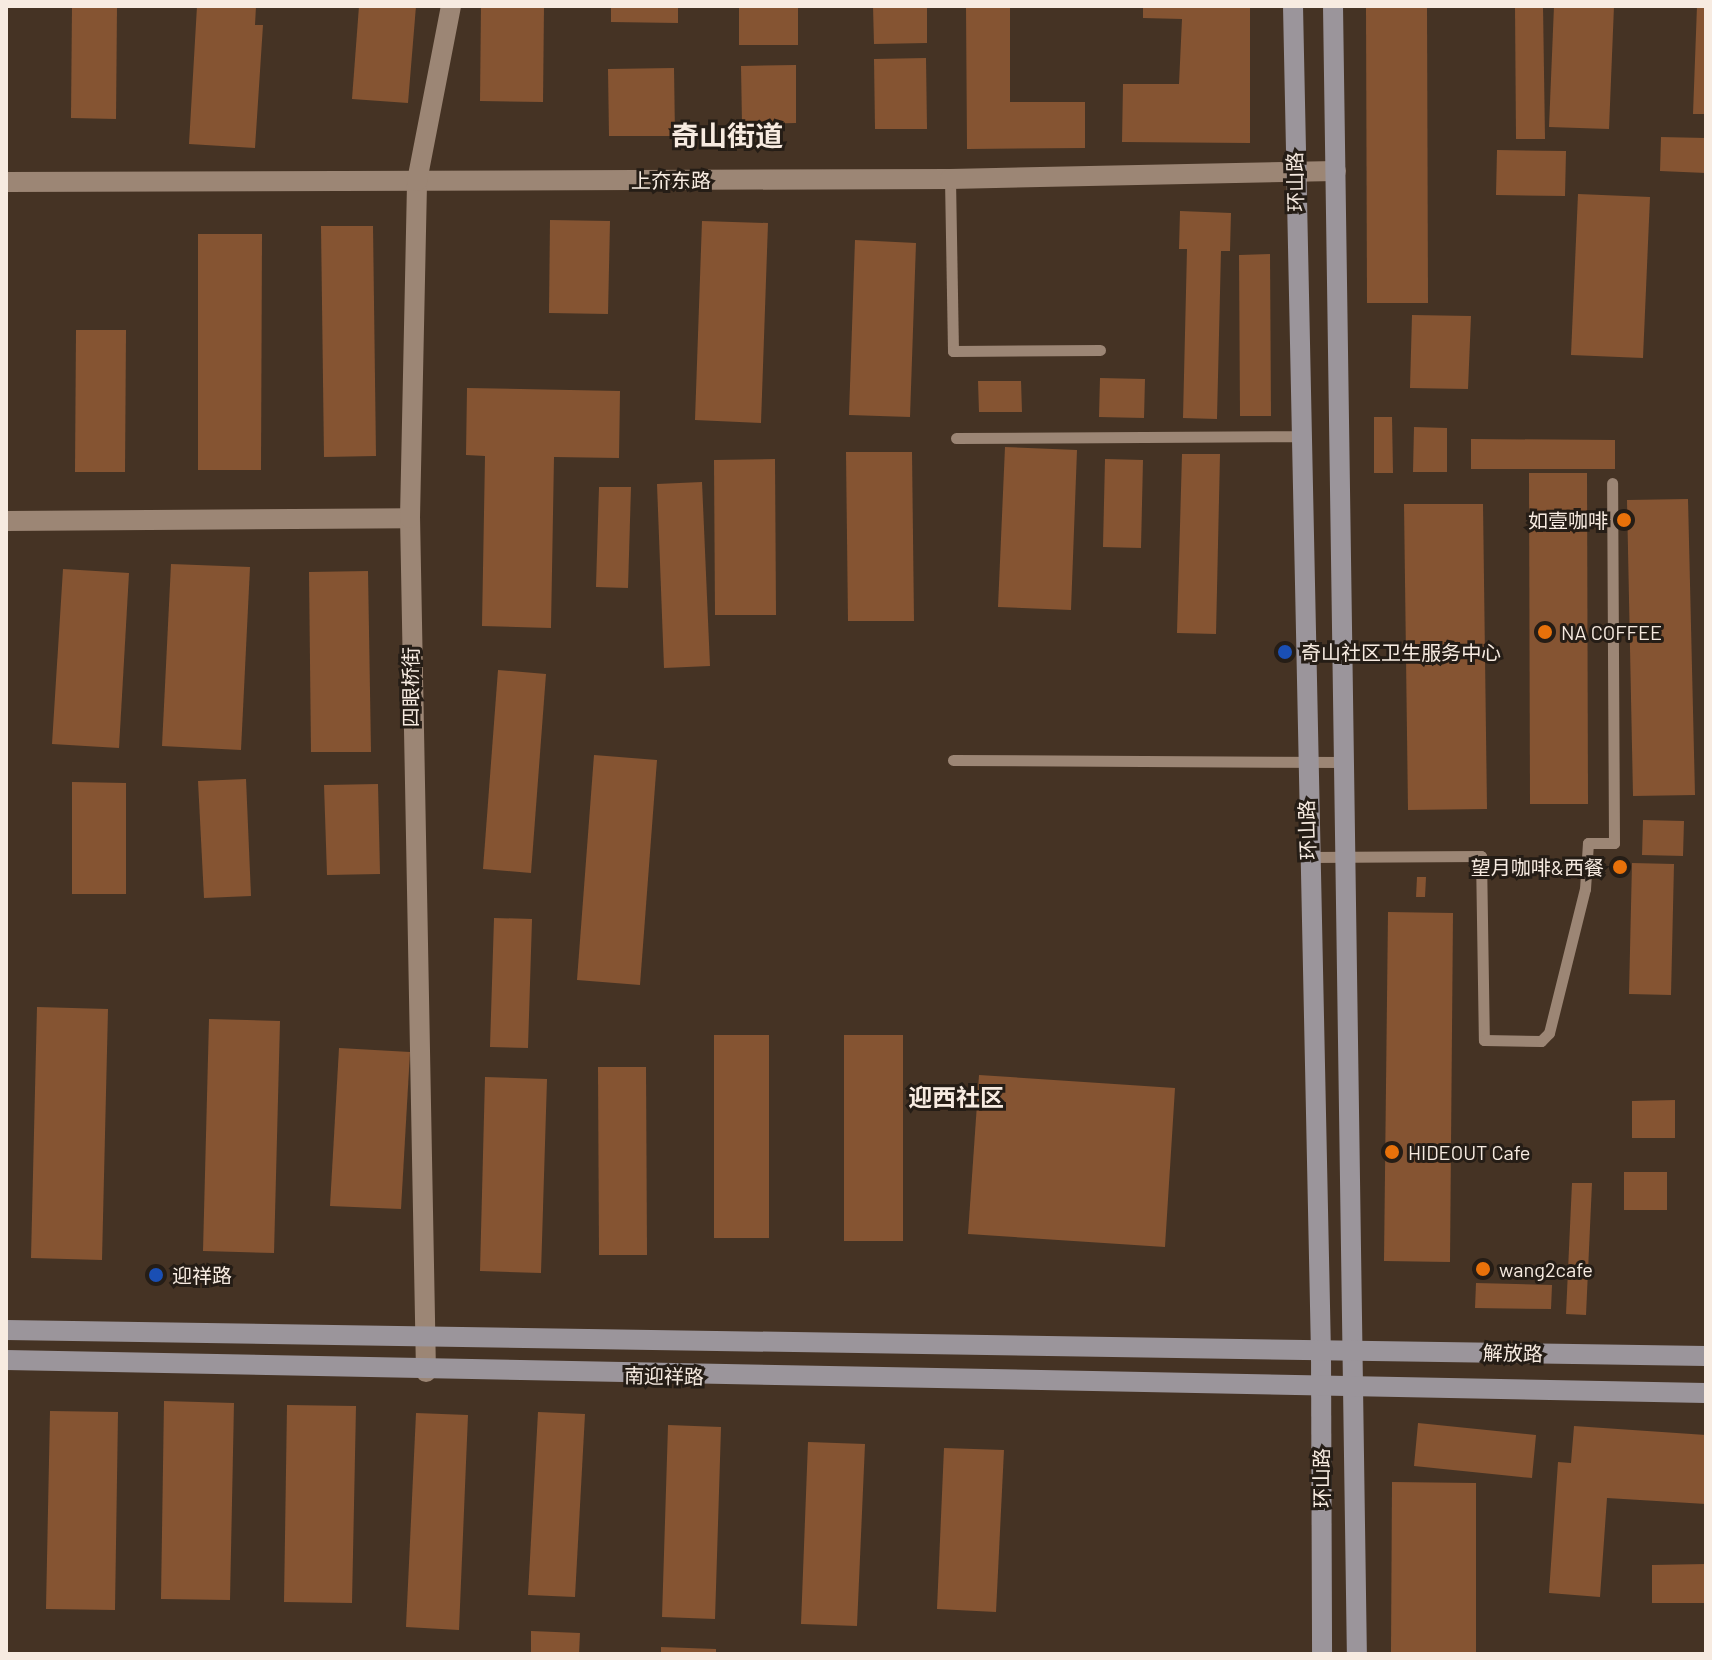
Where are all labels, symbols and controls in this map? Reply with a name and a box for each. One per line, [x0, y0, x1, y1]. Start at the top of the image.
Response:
district label: 奇山街道 [671, 118, 783, 152]
street label: 环山路 [1282, 152, 1308, 212]
street label: 上夼东路 [631, 168, 711, 192]
place label: 如壹咖啡 [1528, 508, 1608, 532]
marker: 如壹咖啡 [1615, 511, 1633, 529]
place label: NA COFFEE [1561, 620, 1662, 644]
marker: NA COFFEE [1536, 623, 1554, 641]
place label: 奇山社区卫生服务中心 [1301, 640, 1501, 664]
marker: 奇山社区卫生服务中心 [1276, 643, 1294, 661]
street label: 四眼桥街 [398, 647, 422, 727]
street label: 环山路 [1294, 800, 1320, 860]
place label: 望月咖啡&西餐 [1471, 855, 1604, 879]
marker: 望月咖啡&西餐 [1611, 858, 1629, 876]
district label: 迎西社区 [908, 1083, 1004, 1111]
place label: HIDEOUT Cafe [1408, 1140, 1530, 1164]
marker: HIDEOUT Cafe [1383, 1143, 1401, 1161]
place label: wang2cafe [1499, 1257, 1593, 1281]
marker: wang2cafe [1474, 1260, 1492, 1278]
place label: 迎祥路 [172, 1263, 232, 1287]
marker: 迎祥路 [147, 1266, 165, 1284]
street label: 解放路 [1483, 1340, 1543, 1366]
street label: 南迎祥路 [624, 1363, 704, 1389]
street label: 环山路 [1309, 1448, 1333, 1508]

